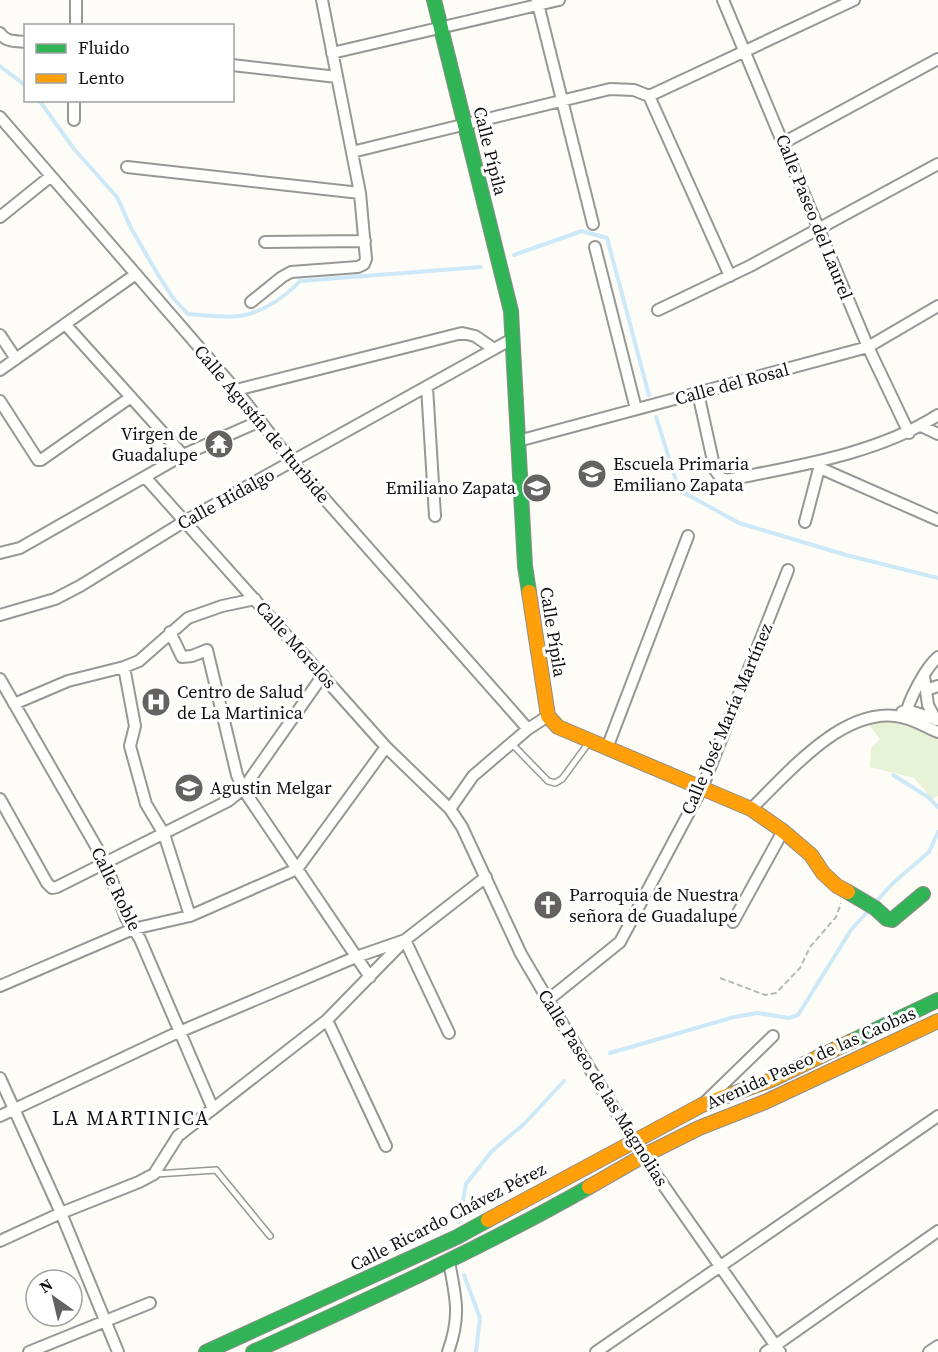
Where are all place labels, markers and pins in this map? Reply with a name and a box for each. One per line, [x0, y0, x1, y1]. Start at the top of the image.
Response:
place label: Virgen de Guadalupe [112, 421, 198, 467]
temple icon: Virgen de Guadalupe [203, 428, 235, 460]
place label: Escuela Primaria Emiliano Zapata [613, 451, 750, 497]
school or university icon: Escuela Primaria Emiliano Zapata [576, 458, 608, 490]
school or university icon: Emiliano Zapata [521, 472, 553, 504]
place label: Emiliano Zapata [385, 475, 517, 500]
place label: Centro de Salud de La Martinica [177, 679, 304, 725]
hospital icon: Centro de Salud de La Martinica [140, 686, 172, 718]
school or university icon: Agustin Melgar [173, 772, 205, 804]
place label: Agustin Melgar [210, 775, 332, 800]
place label: Parroquia de Nuestra señora de Guadalupe [569, 882, 740, 928]
church icon: Parroquia de Nuestra señora de Guadalupe [532, 889, 564, 921]

